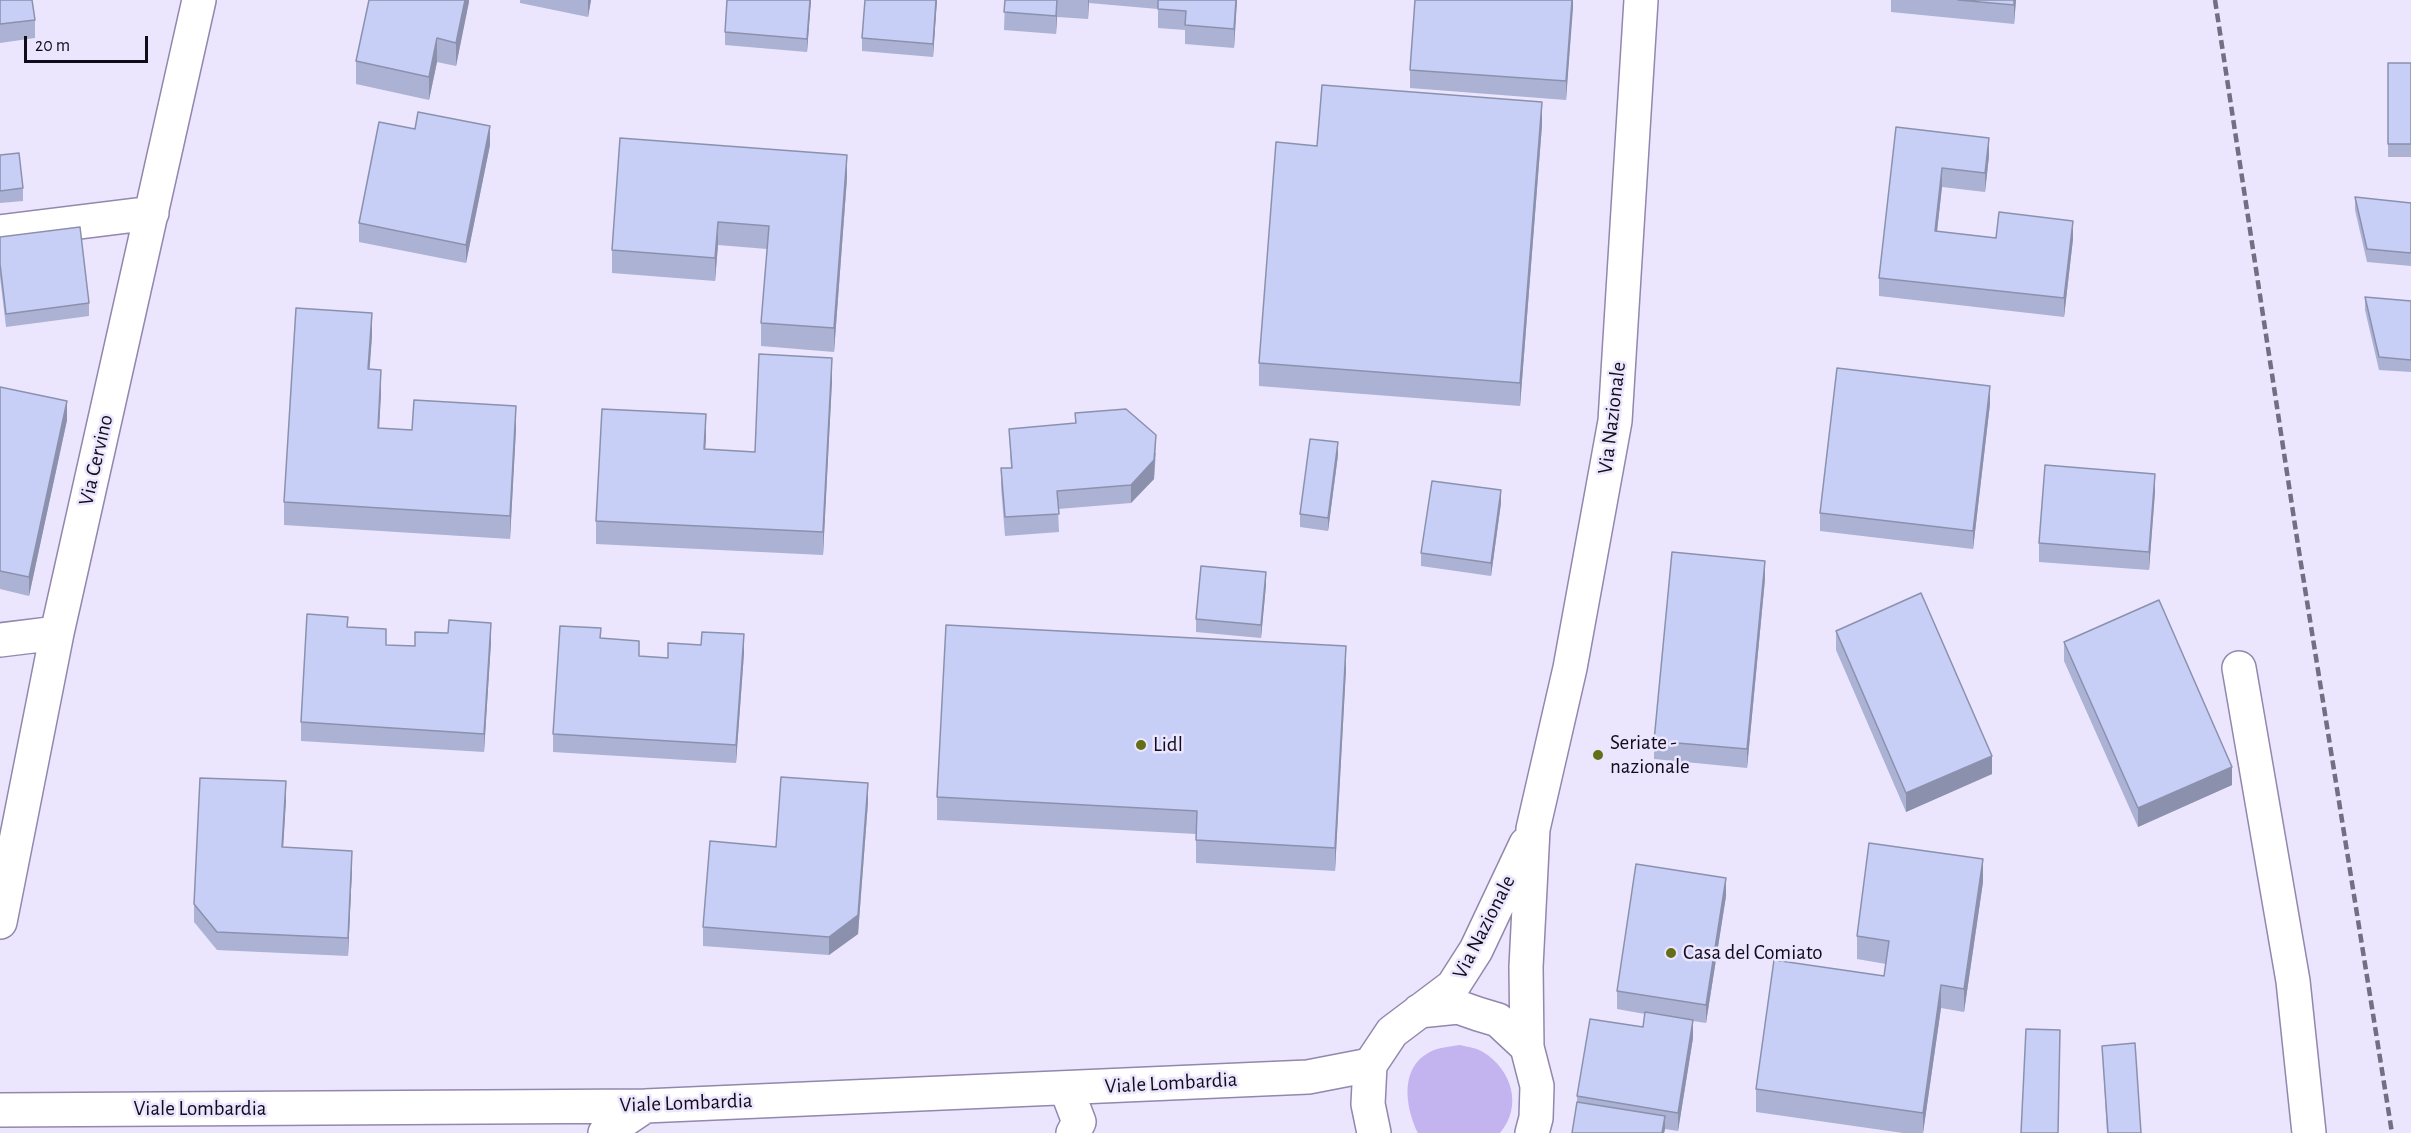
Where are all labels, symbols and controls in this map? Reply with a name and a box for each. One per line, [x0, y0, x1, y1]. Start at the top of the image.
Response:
scale bar [27, 24, 152, 62]
text: 20 m [35, 37, 70, 55]
street label: Via Nazionale [1593, 360, 1631, 476]
street label: Via Cervino [73, 412, 119, 508]
place label: Seriate - nazionale [1610, 730, 1690, 780]
place label: Lidl [1153, 732, 1183, 758]
marker: Lidl [1134, 738, 1148, 752]
marker: Seriate - nazionale [1591, 748, 1605, 762]
street label: Via Nazionale [1447, 871, 1521, 983]
place label: Casa del Comiato [1683, 940, 1823, 966]
marker: Casa del Comiato [1664, 946, 1678, 960]
street label: Viale Lombardia [1104, 1067, 1238, 1099]
street label: Viale Lombardia [619, 1088, 753, 1118]
street label: Viale Lombardia [133, 1096, 267, 1122]

